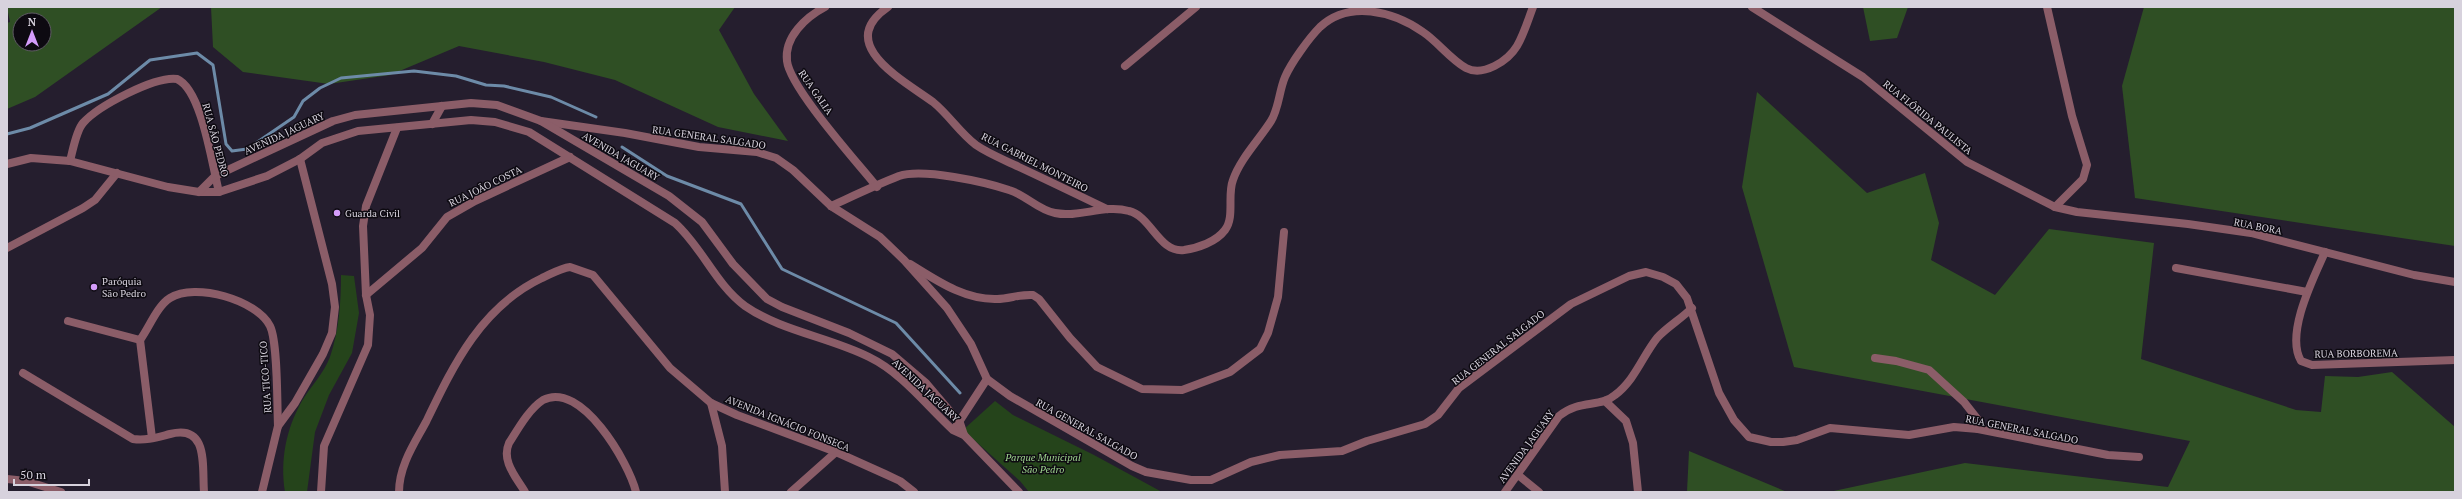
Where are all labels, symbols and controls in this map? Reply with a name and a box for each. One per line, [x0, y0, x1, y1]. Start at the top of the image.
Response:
north arrow [12, 12, 52, 52]
text: N [28, 15, 37, 29]
street label: RUA GALIA [795, 67, 836, 117]
street label: RUA FLÓRIDA PAULISTA [1880, 77, 1975, 158]
street label: RUA SÃO PEDRO [199, 102, 232, 179]
street label: AVENIDA JAGUARY [242, 109, 327, 158]
street label: RUA GENERAL SALGADO [651, 123, 767, 152]
street label: AVENIDA JAGUARY [580, 129, 662, 184]
street label: RUA GABRIEL MONTEIRO [979, 130, 1090, 195]
street label: RUA JOÃO COSTA [447, 163, 524, 210]
place label: Guarda Civil [345, 207, 400, 220]
marker: Guarda Civil [332, 208, 342, 218]
street label: RUA BORA [2233, 215, 2283, 238]
place label: Paróquia São Pedro [102, 275, 146, 300]
marker: Paróquia São Pedro [89, 282, 99, 292]
street label: RUA GENERAL SALGADO [1449, 307, 1548, 388]
street label: RUA TICO-TICO [256, 340, 275, 414]
street label: RUA BORBOREMA [2314, 346, 2398, 361]
street label: AVENIDA JAGUARY [889, 356, 962, 425]
street label: AVENIDA IGNÁCIO FONSECA [724, 393, 852, 454]
street label: RUA GENERAL SALGADO [1033, 396, 1140, 463]
street label: AVENIDA JAGUARY [1496, 407, 1558, 485]
street label: RUA GENERAL SALGADO [1964, 412, 2079, 447]
park label: Parque Municipal São Pedro [1004, 451, 1081, 476]
scale bar [14, 461, 89, 487]
text: 50 m [20, 467, 47, 482]

